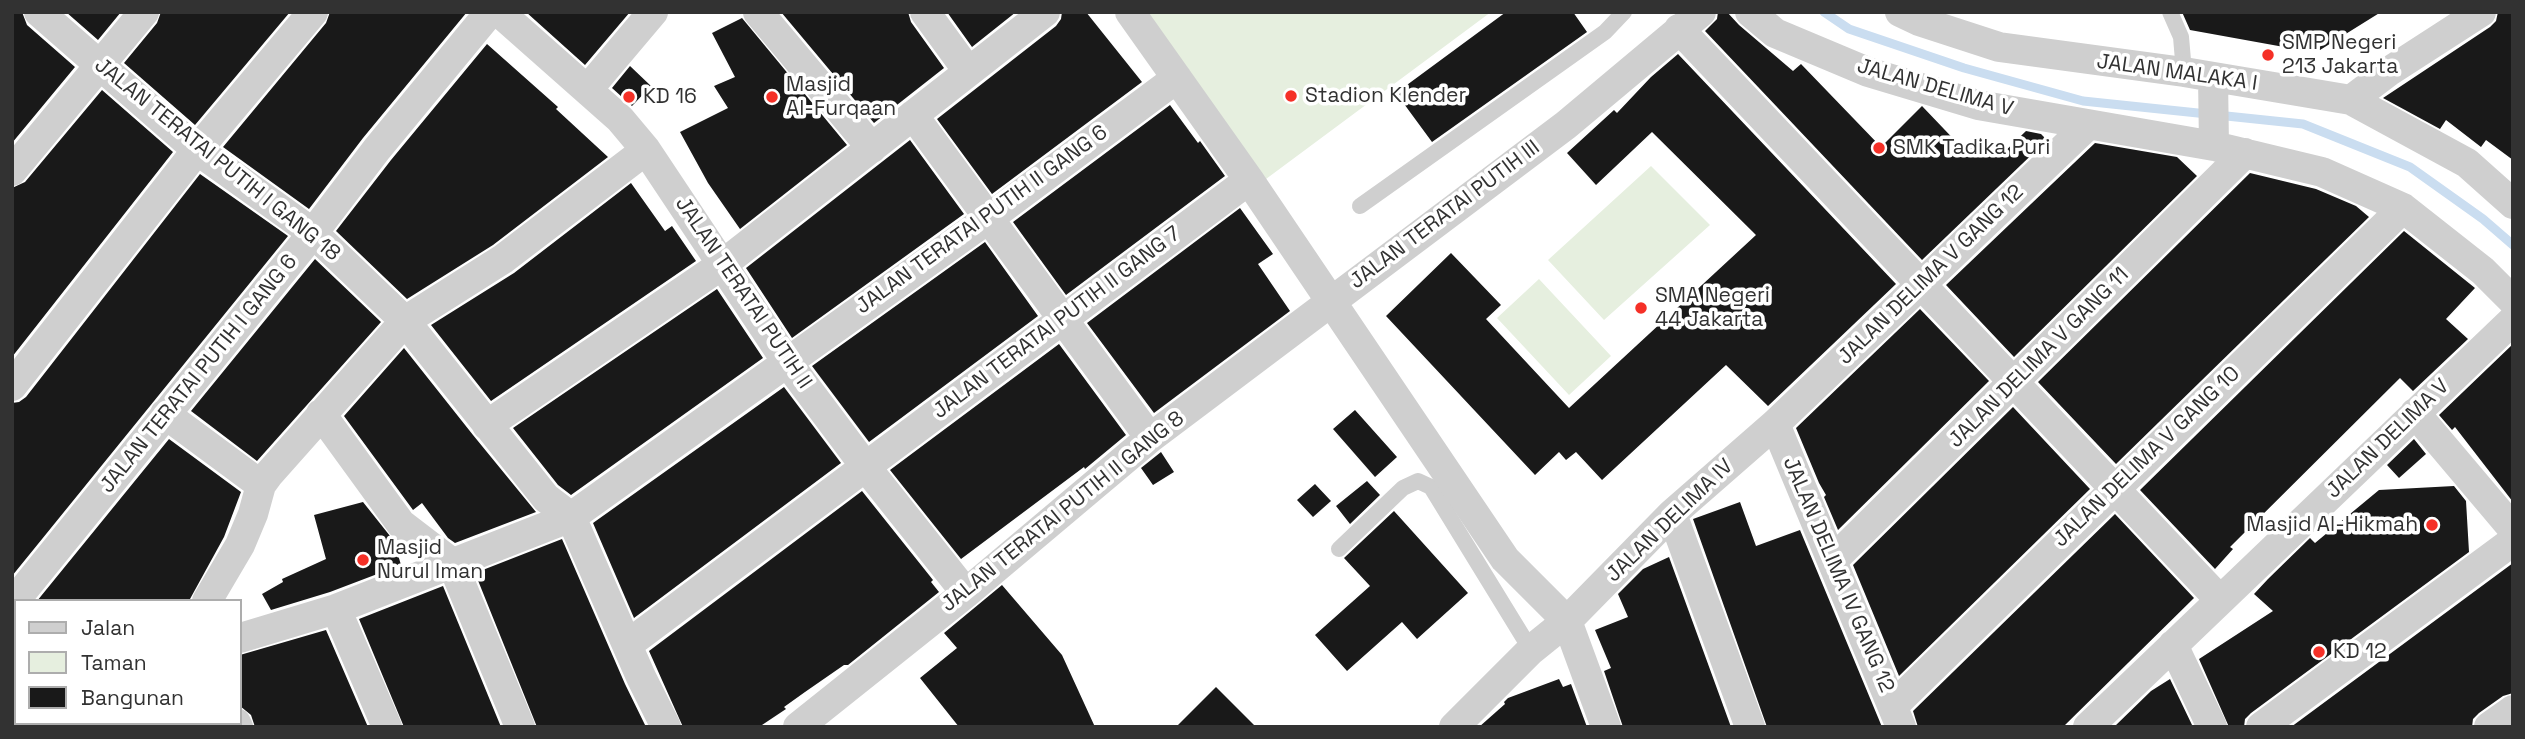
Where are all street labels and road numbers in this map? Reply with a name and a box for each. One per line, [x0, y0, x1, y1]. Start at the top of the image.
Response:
street label: JALAN MALAKA I [2095, 49, 2259, 97]
street label: JALAN TERATAI PUTIH I GANG 18 [89, 53, 345, 267]
street label: JALAN DELIMA V [1854, 54, 2016, 122]
street label: JALAN TERATAI PUTIH II GANG 6 [851, 120, 1113, 320]
street label: JALAN TERATAI PUTIH III [1345, 135, 1545, 295]
street label: JALAN DELIMA V GANG 12 [1833, 180, 2029, 370]
street label: JALAN TERATAI PUTIH II [669, 192, 817, 394]
street label: JALAN TERATAI PUTIH II GANG 7 [928, 222, 1186, 424]
street label: JALAN TERATAI PUTIH I GANG 6 [95, 250, 303, 498]
street label: JALAN DELIMA V GANG 11 [1944, 263, 2134, 453]
street label: JALAN DELIMA V GANG 10 [2049, 361, 2245, 553]
street label: JALAN DELIMA V [2321, 374, 2455, 504]
street label: JALAN TERATAI PUTIH II GANG 8 [937, 406, 1189, 618]
street label: JALAN DELIMA IV GANG 12 [1777, 453, 1899, 697]
street label: JALAN DELIMA IV [1601, 454, 1739, 588]

